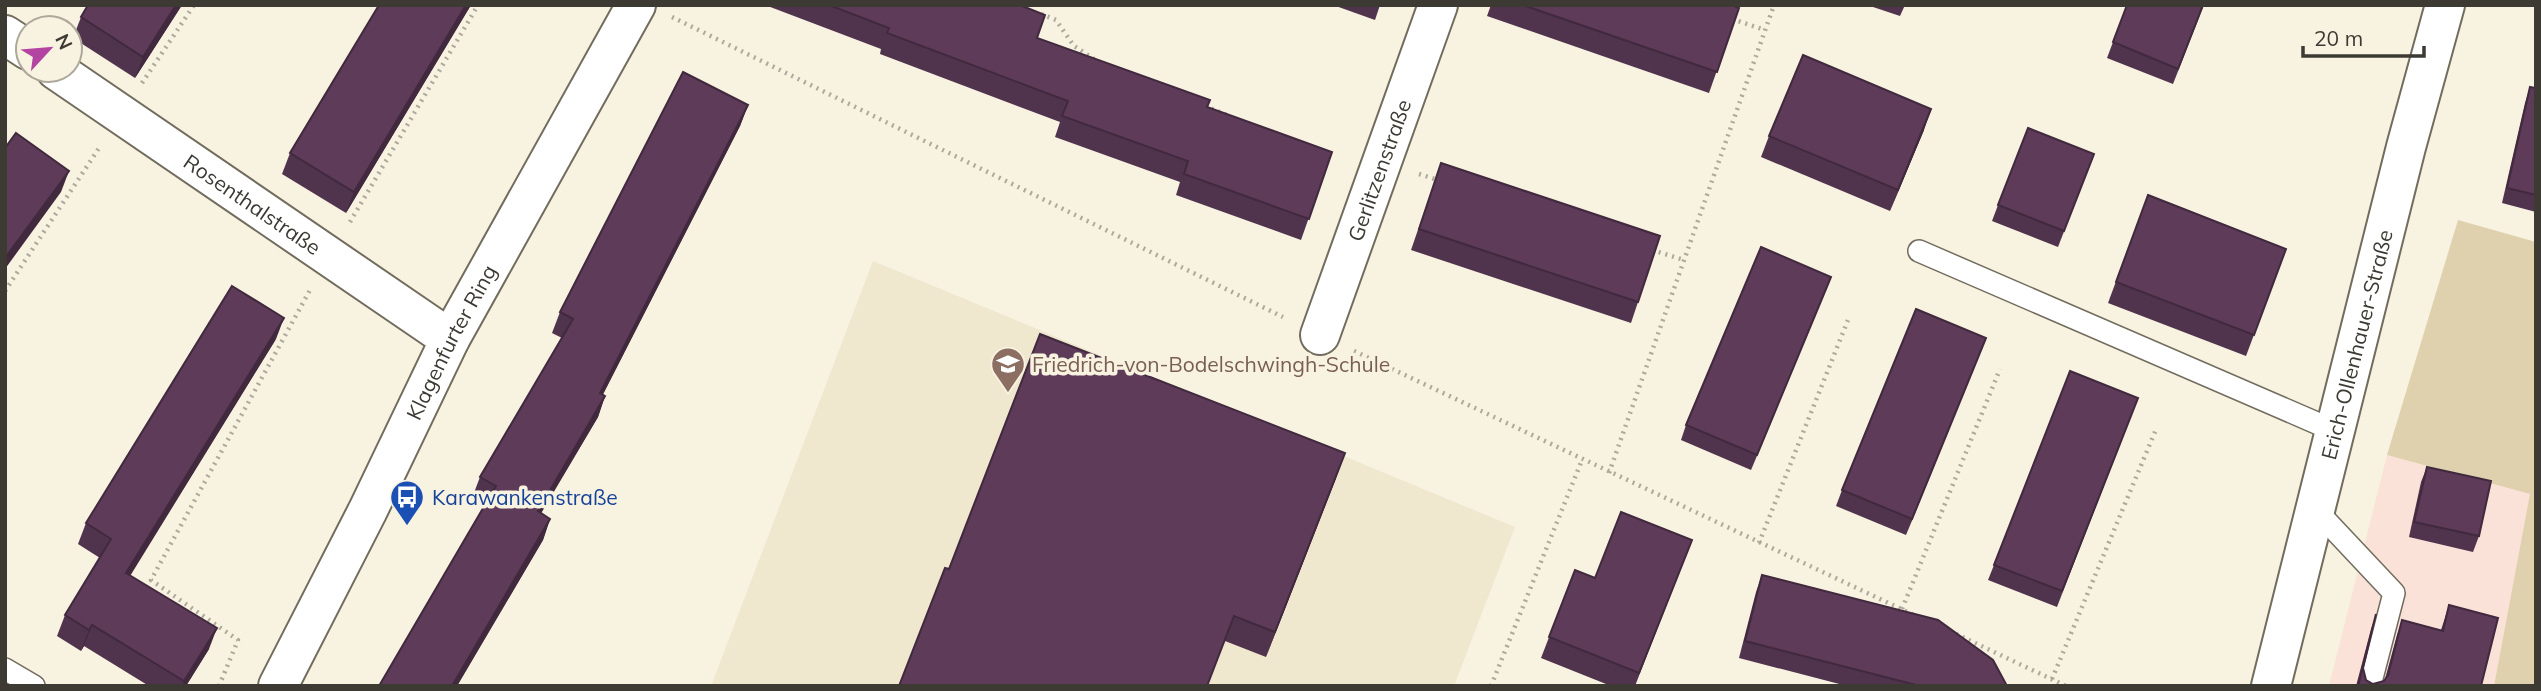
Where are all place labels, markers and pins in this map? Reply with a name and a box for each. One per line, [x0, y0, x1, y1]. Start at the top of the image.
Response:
school or university icon: Friedrich-von-Bodelschwingh-Schule [989, 345, 1027, 394]
place label: Friedrich-von-Bodelschwingh-Schule [1032, 351, 1390, 377]
bus stop icon: Karawankenstraße [388, 478, 426, 527]
place label: Karawankenstraße [432, 484, 618, 510]

